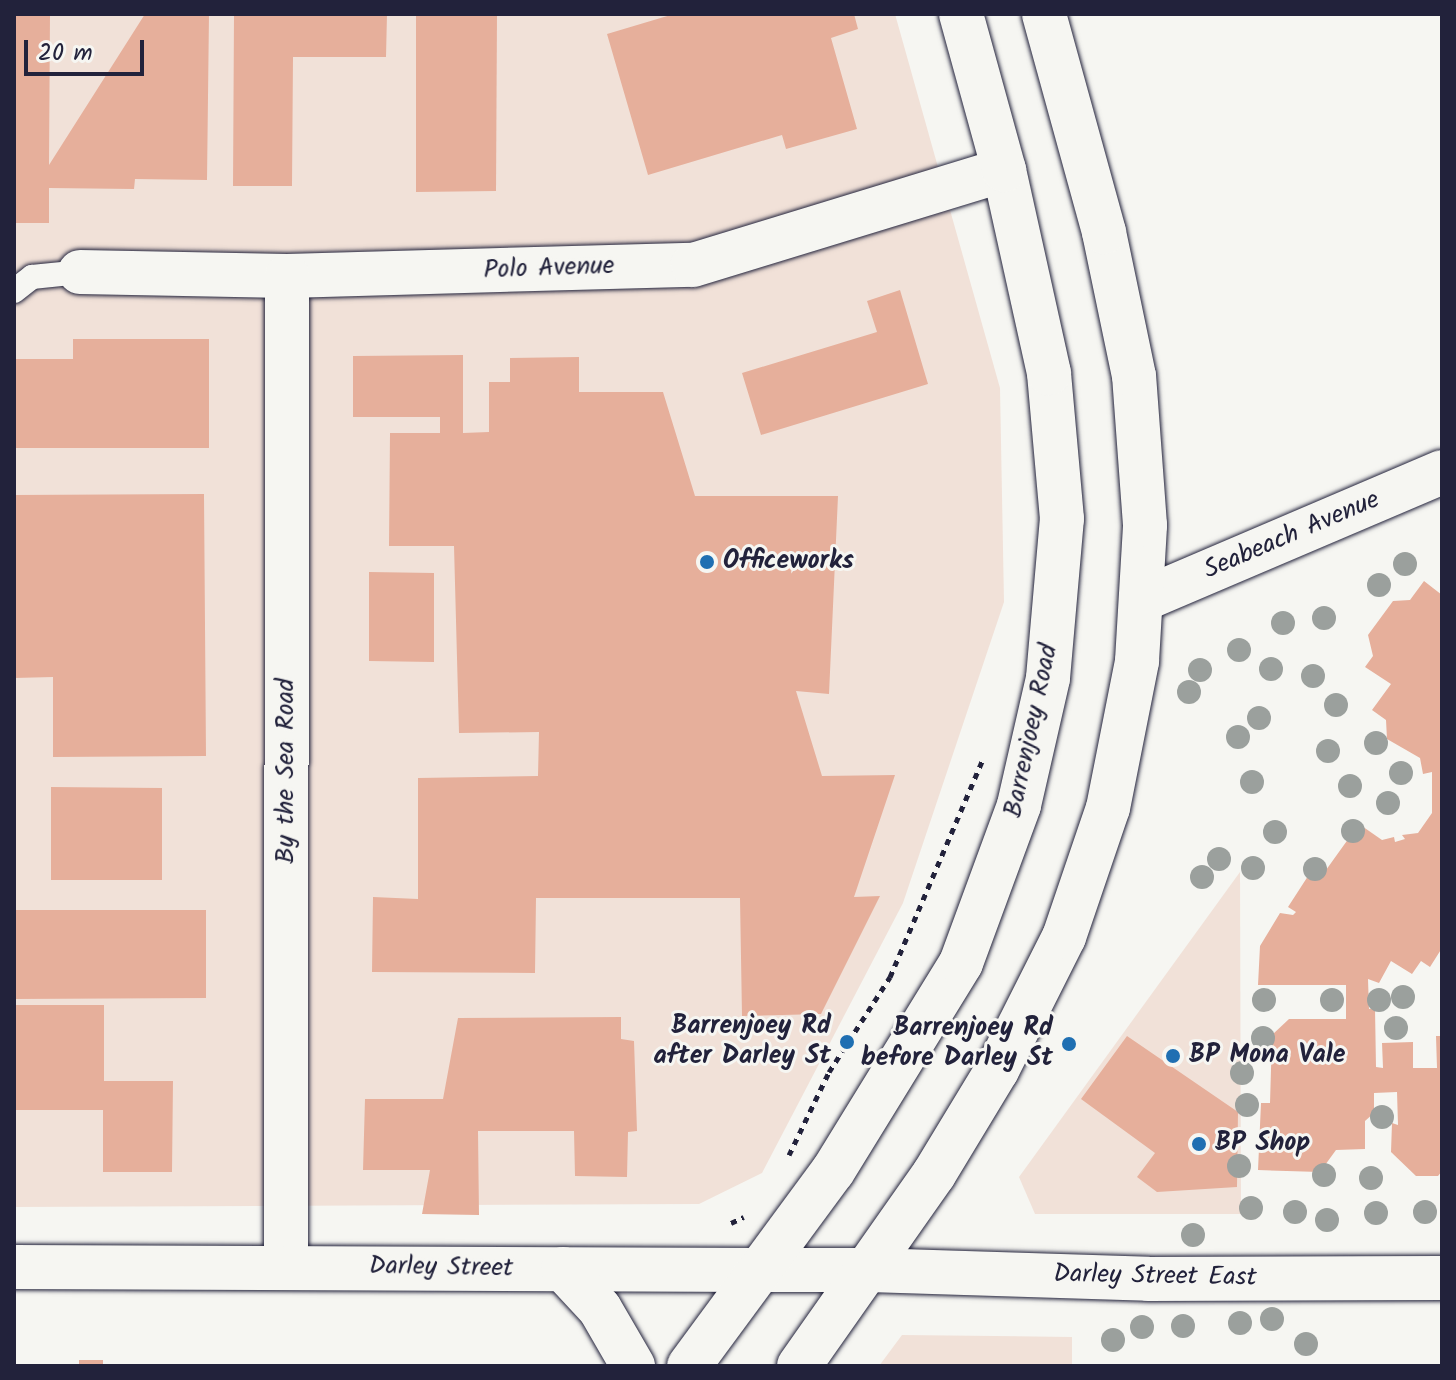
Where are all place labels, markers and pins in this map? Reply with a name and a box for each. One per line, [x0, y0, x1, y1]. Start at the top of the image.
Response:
place label: Officeworks [723, 546, 854, 578]
marker: Officeworks [698, 553, 716, 571]
place label: Barrenjoey Rd after Darley St [653, 1011, 831, 1072]
place label: Barrenjoey Rd before Darley St [861, 1013, 1053, 1074]
marker: Barrenjoey Rd after Darley St [838, 1033, 856, 1051]
marker: Barrenjoey Rd before Darley St [1060, 1035, 1078, 1053]
place label: BP Mona Vale [1189, 1040, 1345, 1072]
marker: BP Mona Vale [1164, 1047, 1182, 1065]
place label: BP Shop [1215, 1128, 1310, 1160]
marker: BP Shop [1190, 1135, 1208, 1153]

